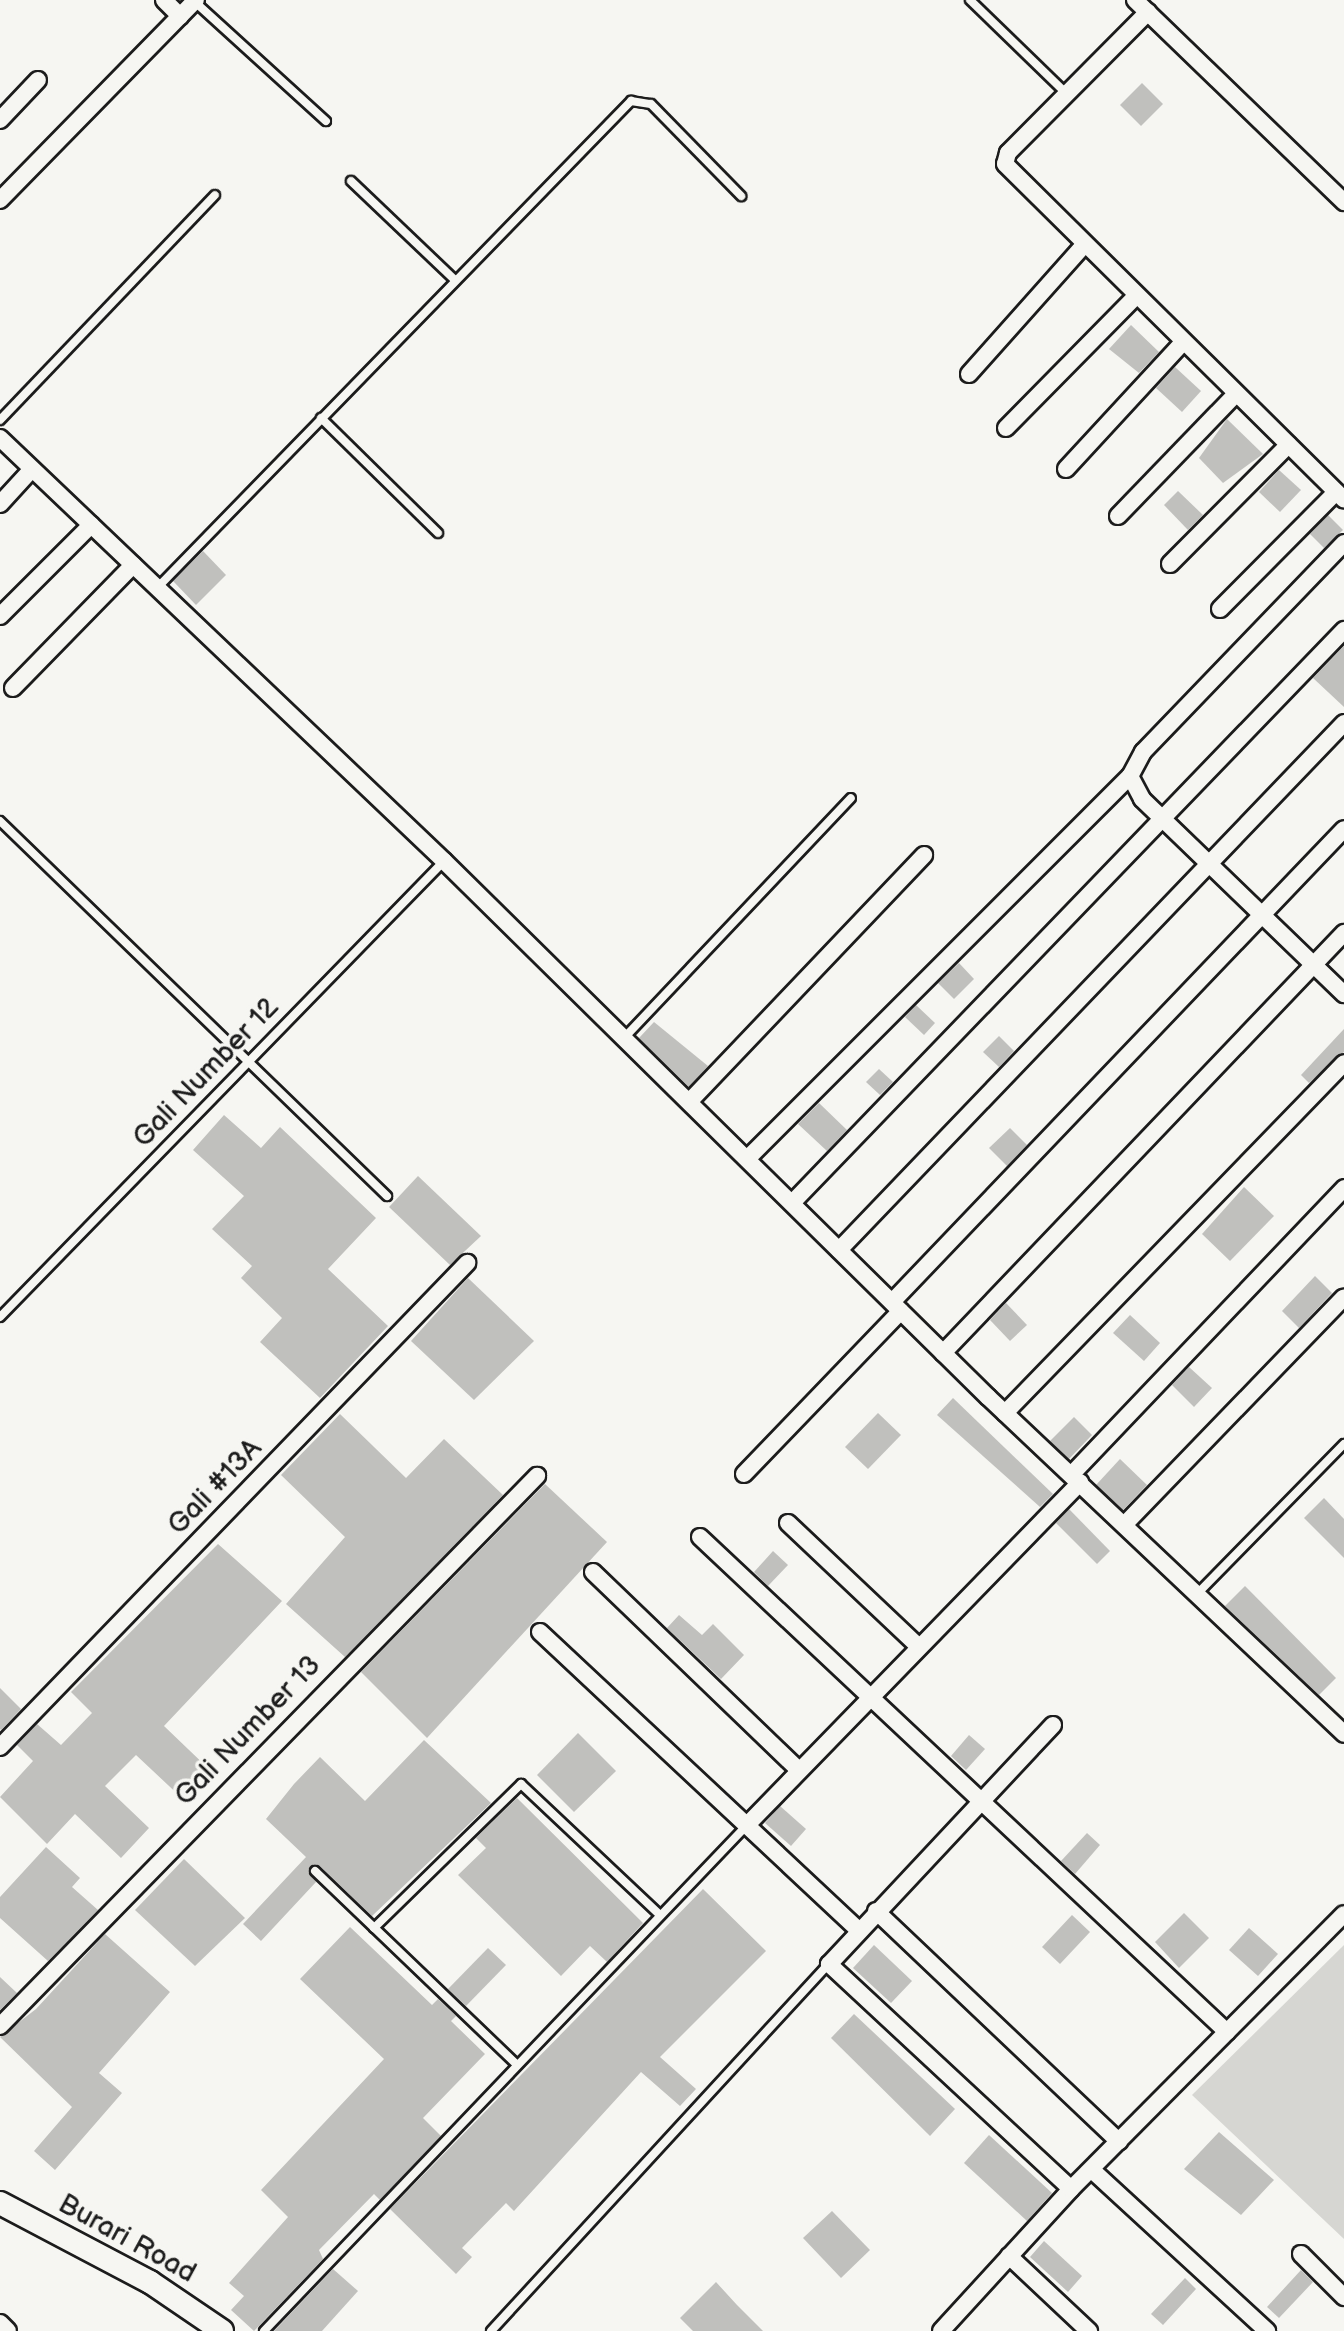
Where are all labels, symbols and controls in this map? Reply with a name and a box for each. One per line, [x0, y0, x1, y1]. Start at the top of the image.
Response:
street label: Gali Number 12 [126, 991, 286, 1155]
street label: Gali #13A [161, 1432, 269, 1542]
street label: Gali Number 13 [168, 1649, 328, 1813]
street label: Burari Road [52, 2187, 202, 2291]

